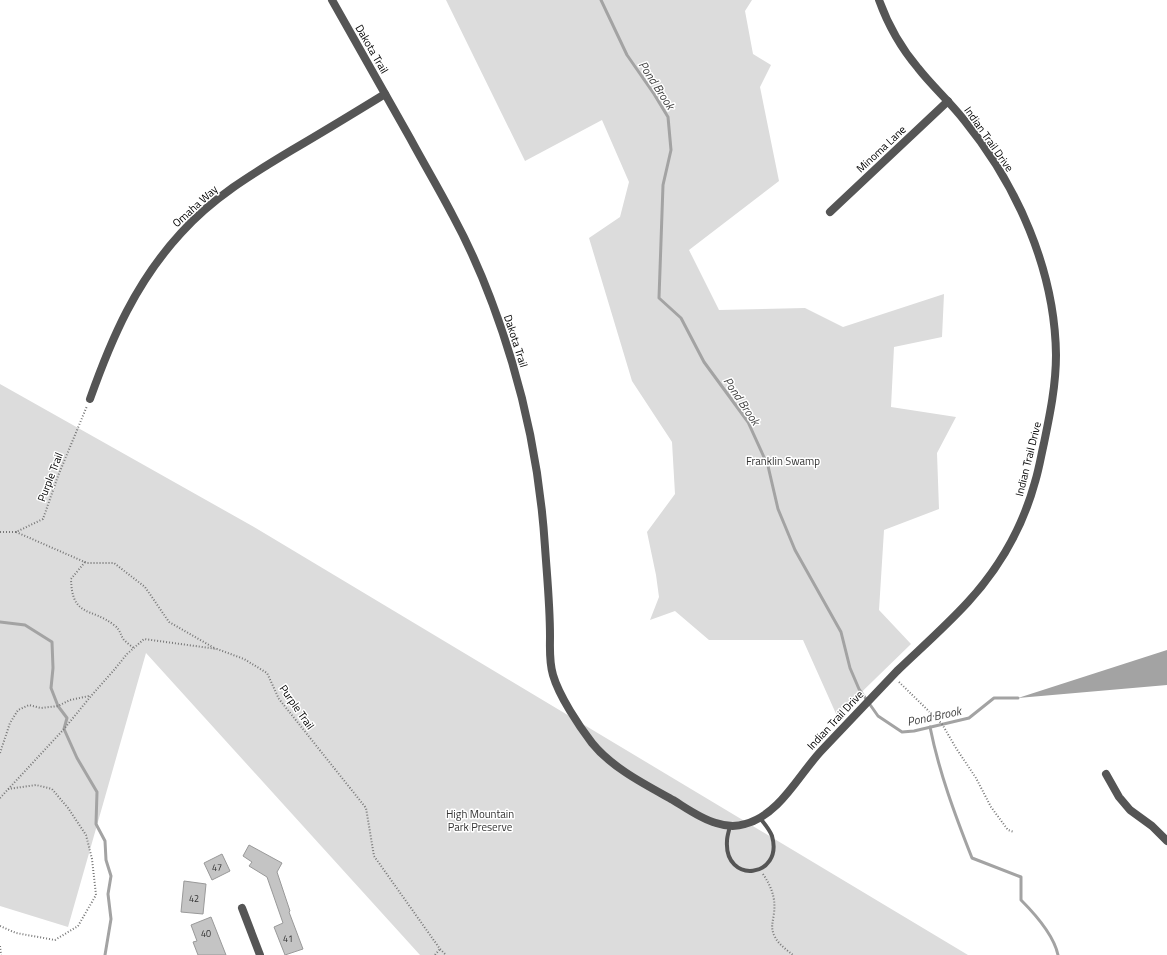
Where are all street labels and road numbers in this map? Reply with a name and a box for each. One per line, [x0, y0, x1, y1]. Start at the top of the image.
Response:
street label: Dakota Trail [351, 21, 393, 77]
street label: Indian Trail Drive [961, 103, 1018, 175]
street label: Minoma Lane [853, 121, 910, 176]
street label: Omaha Way [169, 181, 222, 231]
street label: Dakota Trail [500, 313, 532, 369]
street label: Indian Trail Drive [1011, 420, 1045, 498]
street label: Purple Trail [33, 450, 67, 504]
street label: Purple Trail [276, 681, 318, 733]
street label: Indian Trail Drive [803, 686, 867, 753]

